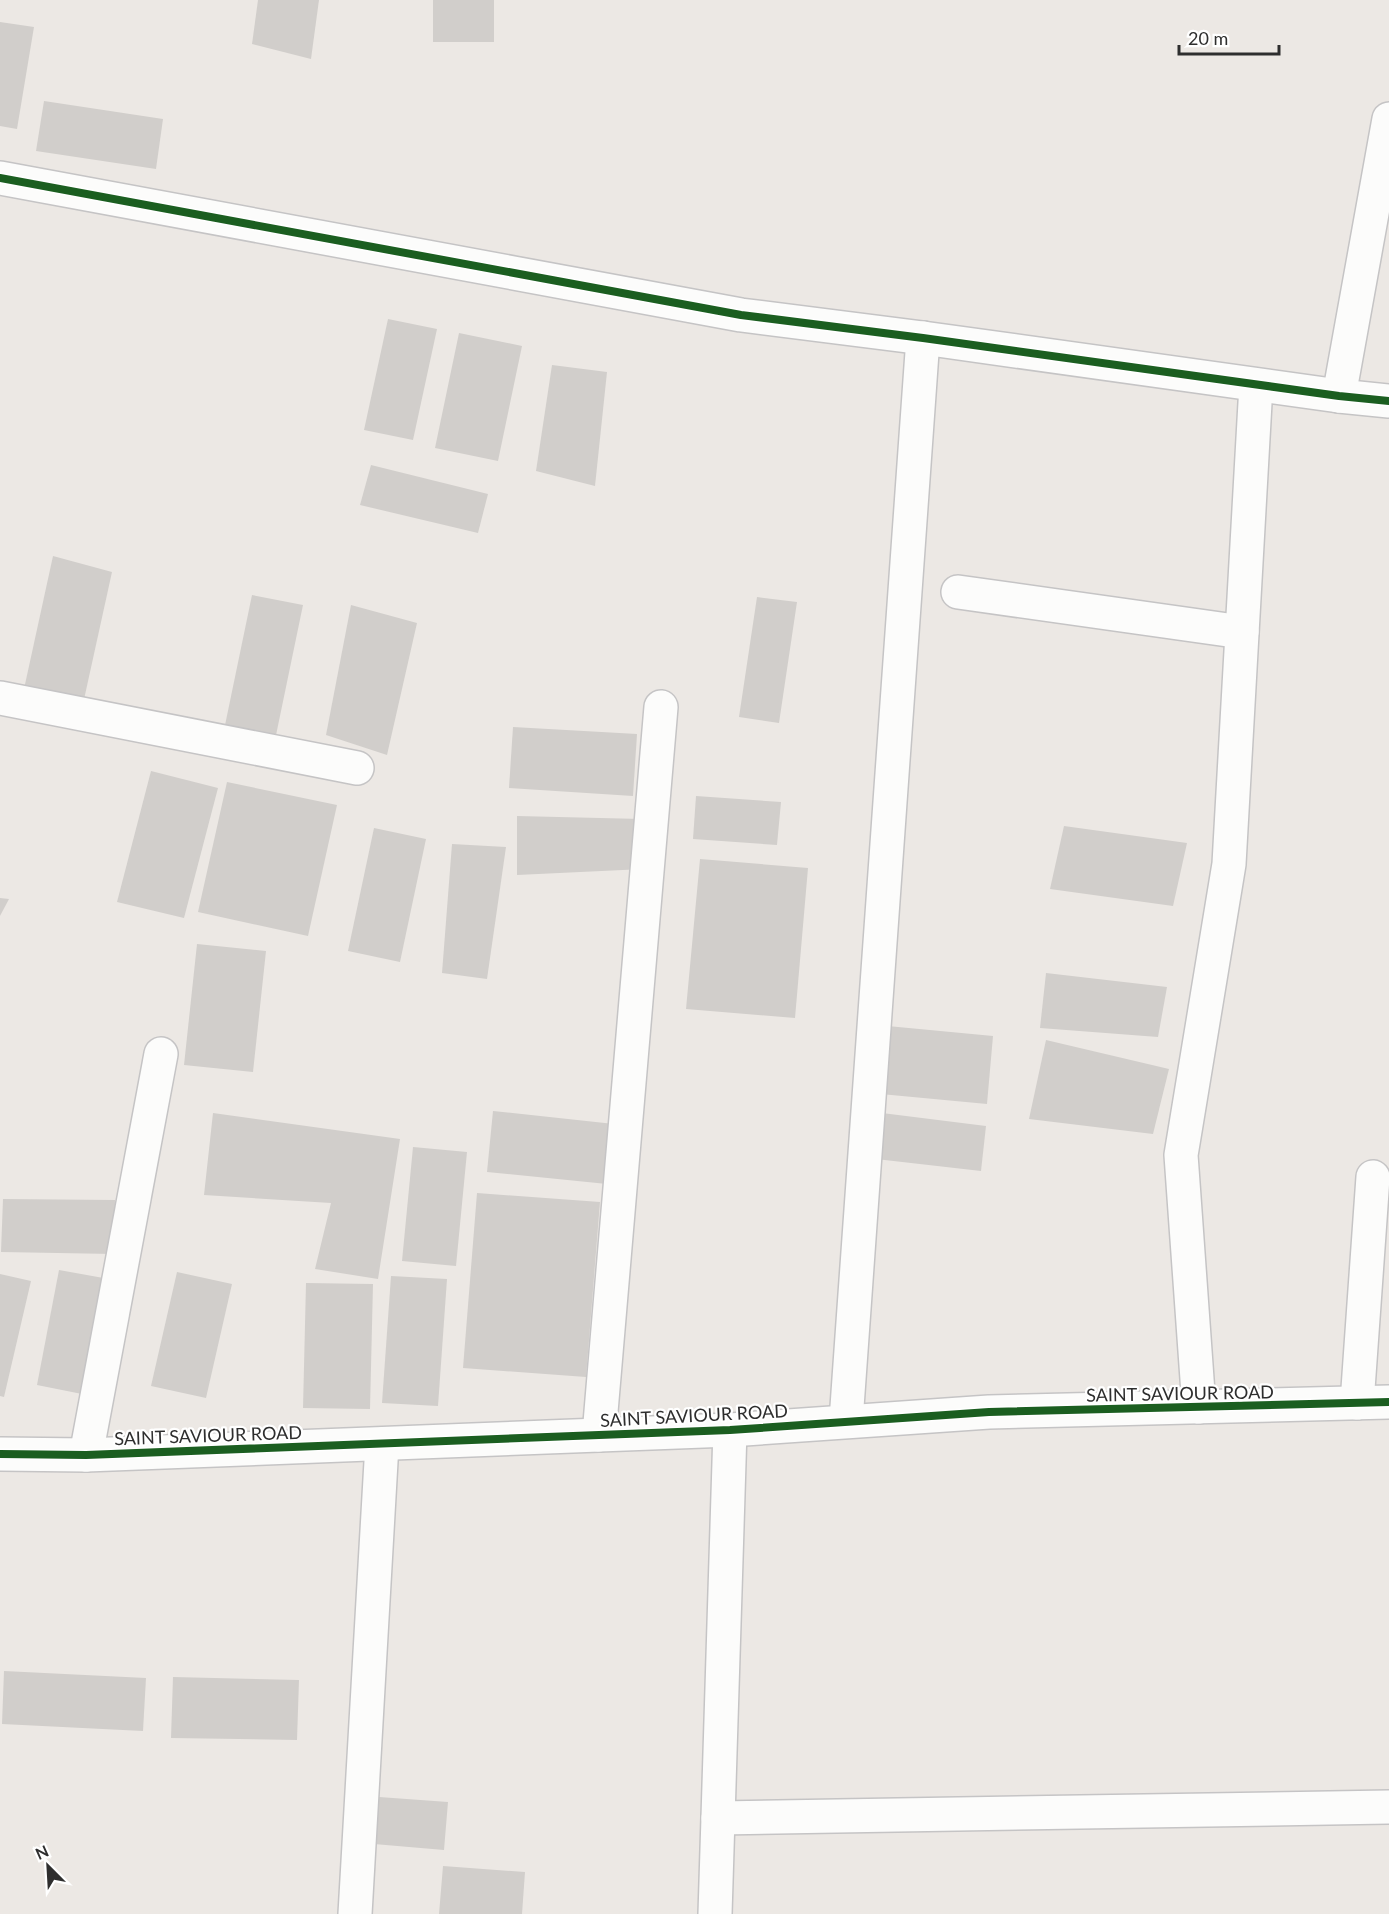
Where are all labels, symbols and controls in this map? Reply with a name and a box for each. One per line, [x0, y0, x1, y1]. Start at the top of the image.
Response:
scale bar [1179, 18, 1280, 56]
text: 20 m [1188, 27, 1228, 49]
street label: SAINT SAVIOUR ROAD [1086, 1380, 1274, 1406]
street label: SAINT SAVIOUR ROAD [600, 1399, 788, 1431]
street label: SAINT SAVIOUR ROAD [114, 1421, 302, 1449]
north arrow [18, 1836, 78, 1896]
text: N [32, 1841, 51, 1863]

